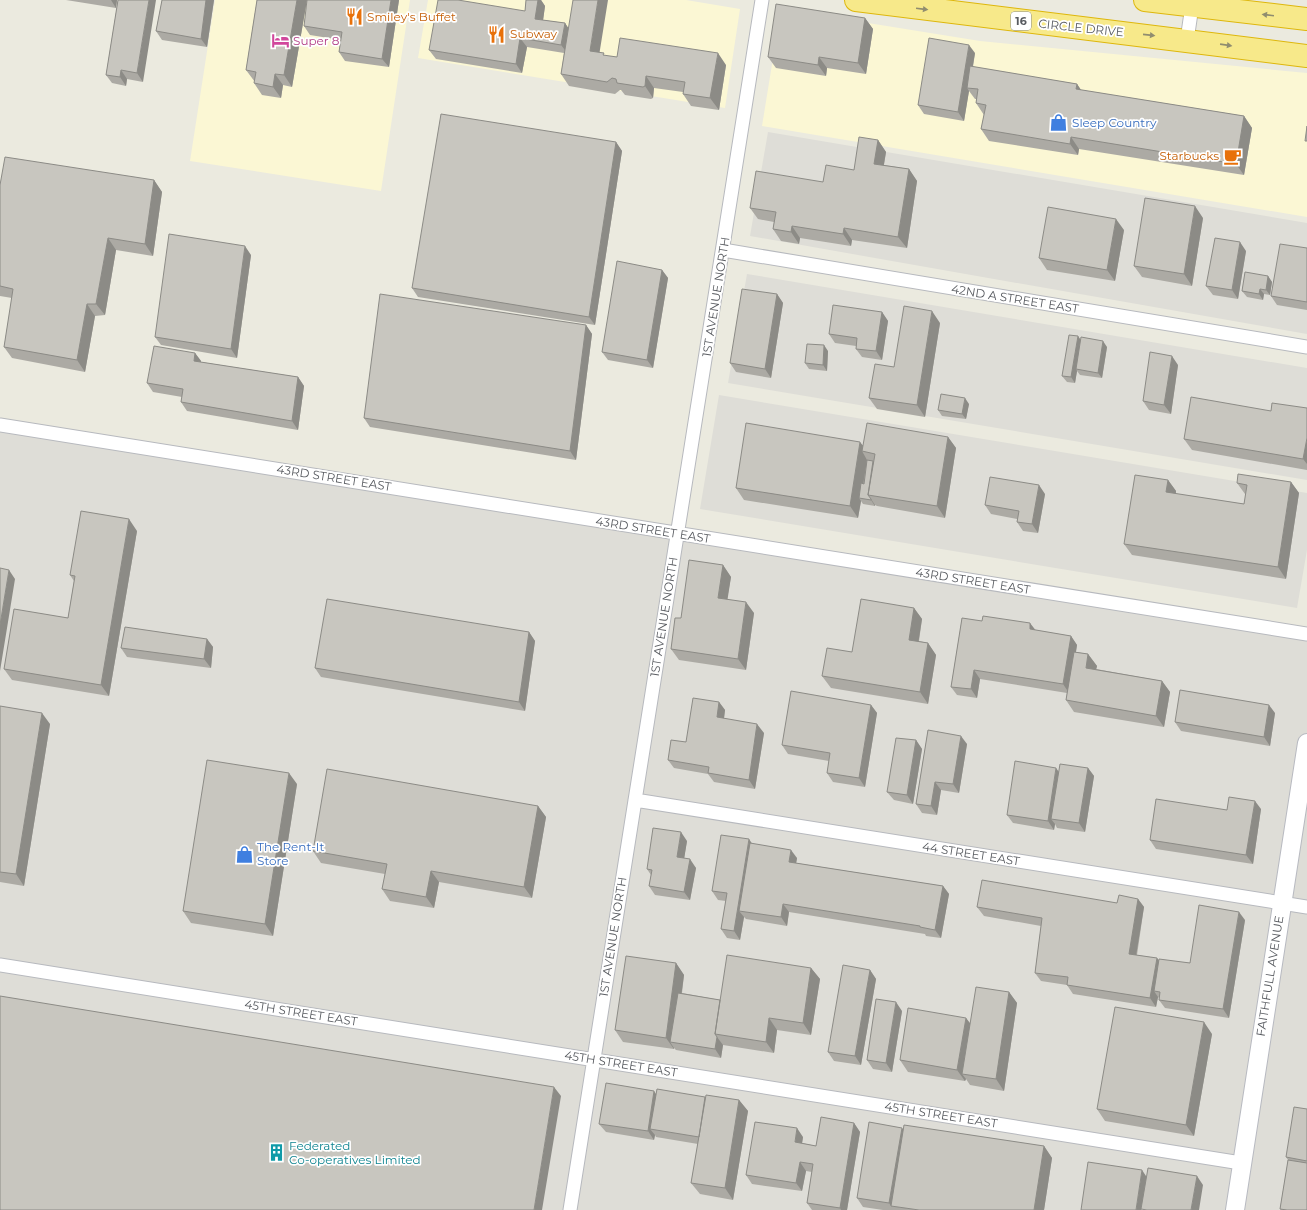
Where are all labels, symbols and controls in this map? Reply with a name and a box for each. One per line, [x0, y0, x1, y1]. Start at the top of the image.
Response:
one-way arrow [916, 6, 928, 12]
restaurant icon: Smiley's Buffet [344, 7, 364, 27]
place label: Smiley's Buffet [367, 9, 456, 24]
one-way arrow [1262, 11, 1274, 18]
road number: 16 [1011, 12, 1031, 30]
street label: CIRCLE DRIVE [1038, 16, 1125, 39]
restaurant icon: Subway [487, 24, 507, 44]
place label: Subway [510, 26, 558, 41]
hotel icon: Super 8 [270, 31, 290, 51]
one-way arrow [1143, 32, 1155, 39]
place label: Super 8 [293, 33, 340, 48]
one-way arrow [1219, 42, 1232, 48]
shop icon: Sleep Country [1049, 113, 1069, 133]
place label: Sleep Country [1072, 115, 1157, 130]
cafe icon: Starbucks [1222, 146, 1242, 166]
place label: Starbucks [1159, 148, 1219, 163]
street label: 1ST AVENUE NORTH [699, 236, 732, 358]
street label: 42ND A STREET EAST [950, 281, 1080, 316]
street label: 43RD STREET EAST [276, 461, 393, 494]
street label: 43RD STREET EAST [595, 513, 712, 546]
street label: 1ST AVENUE NORTH [647, 556, 680, 678]
street label: 43RD STREET EAST [915, 564, 1032, 597]
street label: 44 STREET EAST [921, 838, 1021, 869]
place label: The Rent-It Store [257, 839, 324, 868]
shop icon: The Rent-It Store [234, 844, 254, 864]
street label: 1ST AVENUE NORTH [596, 876, 629, 998]
street label: FAITHFULL AVENUE [1253, 914, 1286, 1037]
street label: 45TH STREET EAST [244, 996, 359, 1029]
street label: 45TH STREET EAST [564, 1047, 679, 1080]
street label: 45TH STREET EAST [884, 1098, 999, 1131]
place label: Federated Co-operatives Limited [289, 1138, 421, 1167]
building icon: Federated Co-operatives Limited [266, 1143, 286, 1163]

